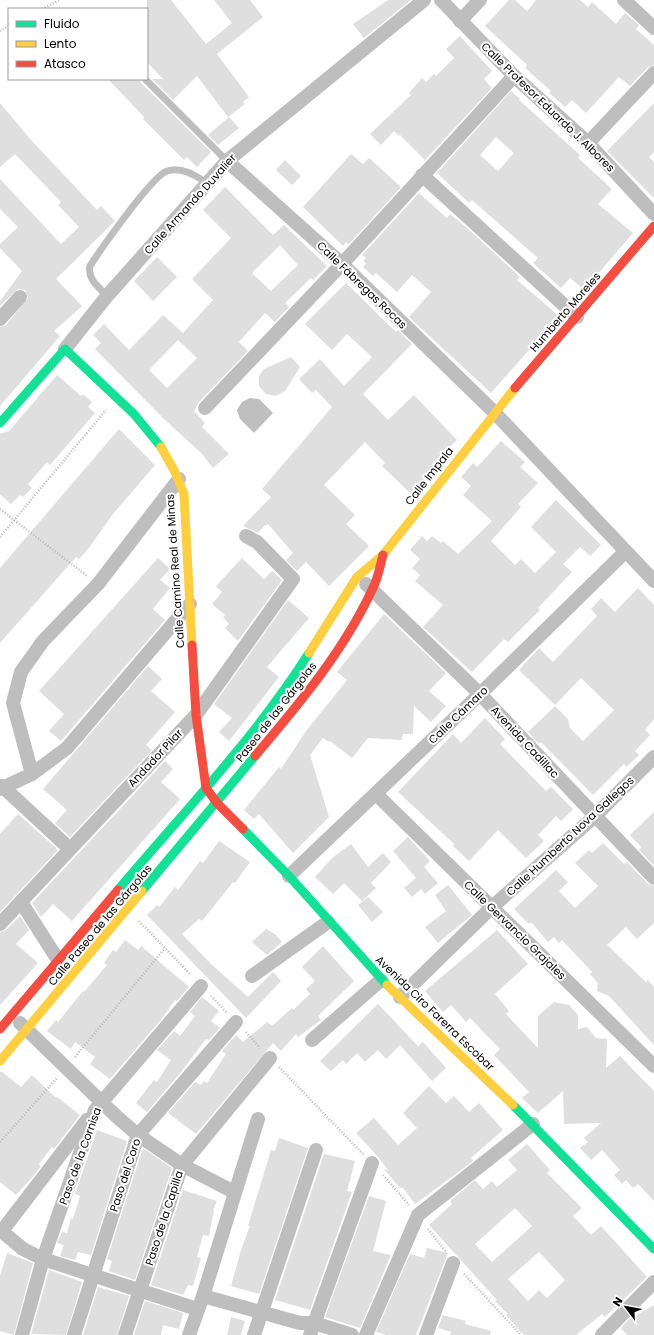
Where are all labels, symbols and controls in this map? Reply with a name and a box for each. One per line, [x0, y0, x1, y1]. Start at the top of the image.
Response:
legend [8, 8, 148, 80]
text: Fluido [44, 15, 80, 32]
text: Lento [44, 35, 77, 52]
street label: Calle Profesor Eduardo J. Albores [478, 39, 619, 176]
text: Atasco [44, 55, 86, 72]
street label: Calle Armando Duvalier [140, 150, 240, 258]
street label: Calle Fábregas Rocas [313, 238, 411, 332]
street label: Humberto Moreles [526, 268, 604, 355]
street label: Calle Impala [401, 443, 457, 509]
street label: Calle Camino Real de Minas [162, 493, 188, 649]
street label: Paseo de las Gárgolas [232, 658, 320, 765]
street label: Calle Cámaro [425, 683, 491, 747]
street label: Avenida Cadillac [487, 702, 563, 782]
street label: Andador Pilar [124, 725, 186, 791]
street label: Calle Humberto Nova Gallegos [503, 772, 638, 900]
street label: Calle Paseo de las Gárgolas [44, 861, 156, 989]
street label: Calle Gervancio Grajales [460, 877, 570, 983]
street label: Avenida Ciro Farerra Escobar [372, 952, 498, 1074]
street label: Paso de la Cornisa [55, 1105, 105, 1207]
street label: Paso del Coro [106, 1136, 144, 1214]
street label: Paso de la Capilla [141, 1169, 187, 1267]
north arrow [606, 1287, 646, 1327]
text: N [609, 1294, 626, 1309]

